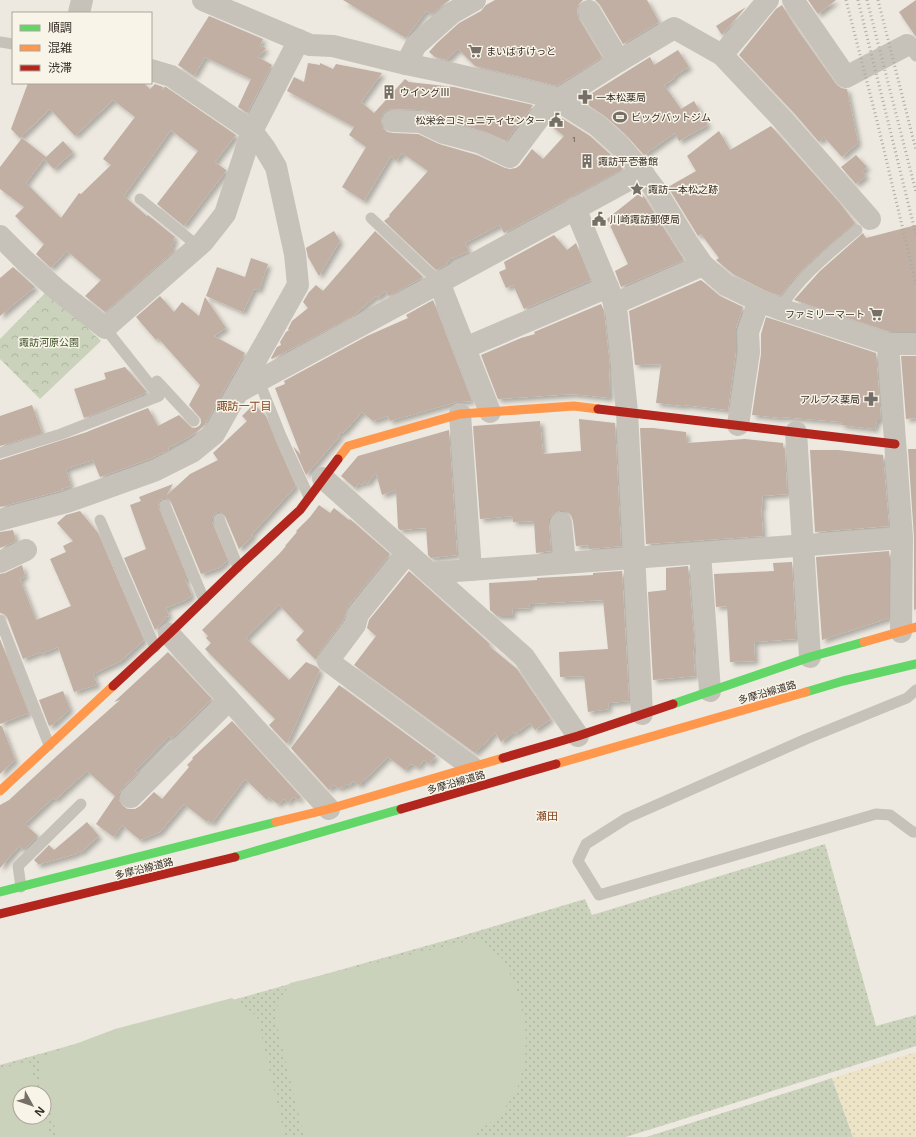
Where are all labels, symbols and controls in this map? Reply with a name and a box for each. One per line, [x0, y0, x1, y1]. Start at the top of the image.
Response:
legend [12, 12, 152, 84]
text: 順調 [48, 19, 72, 36]
text: 混雑 [48, 39, 72, 56]
supermarket icon: まいばすけっと [467, 43, 483, 59]
place label: まいばすけっと [486, 44, 556, 58]
text: 渋滞 [48, 59, 72, 76]
building icon: ウイングⅢ [381, 84, 397, 100]
place label: ウイングⅢ [400, 85, 450, 99]
pharmacy icon: 一本松薬局 [577, 89, 593, 105]
place label: 一本松薬局 [596, 90, 646, 104]
sports icon: ビッグバットジム [612, 109, 628, 125]
place label: ビッグバットジム [631, 110, 711, 124]
public building icon: 松栄会コミュニティセンター [548, 112, 564, 128]
place label: 松栄会コミュニティセンター [416, 113, 545, 127]
house number: 1 [572, 133, 576, 144]
building icon: 諏訪平壱番館 [579, 153, 595, 169]
place label: 諏訪平壱番館 [598, 154, 658, 168]
place icon: 諏訪一本松之跡 [629, 181, 645, 197]
place label: 諏訪一本松之跡 [648, 182, 718, 196]
public building icon: 川崎諏訪郵便局 [591, 211, 607, 227]
place label: 川崎諏訪郵便局 [610, 212, 680, 226]
supermarket icon: ファミリーマート [868, 306, 884, 322]
place label: ファミリーマート [785, 307, 865, 321]
park label: 諏訪河原公園 [19, 335, 79, 349]
pharmacy icon: アルプス薬局 [863, 391, 879, 407]
place label: アルプス薬局 [800, 392, 860, 406]
district label: 諏訪一丁目 [217, 398, 272, 413]
street label: 多摩沿線道路 [736, 677, 798, 707]
street label: 多摩沿線道路 [425, 767, 487, 797]
district label: 瀬田 [536, 808, 558, 823]
street label: 多摩沿線道路 [113, 854, 175, 882]
north arrow [12, 1085, 52, 1125]
text: N [31, 1103, 49, 1120]

